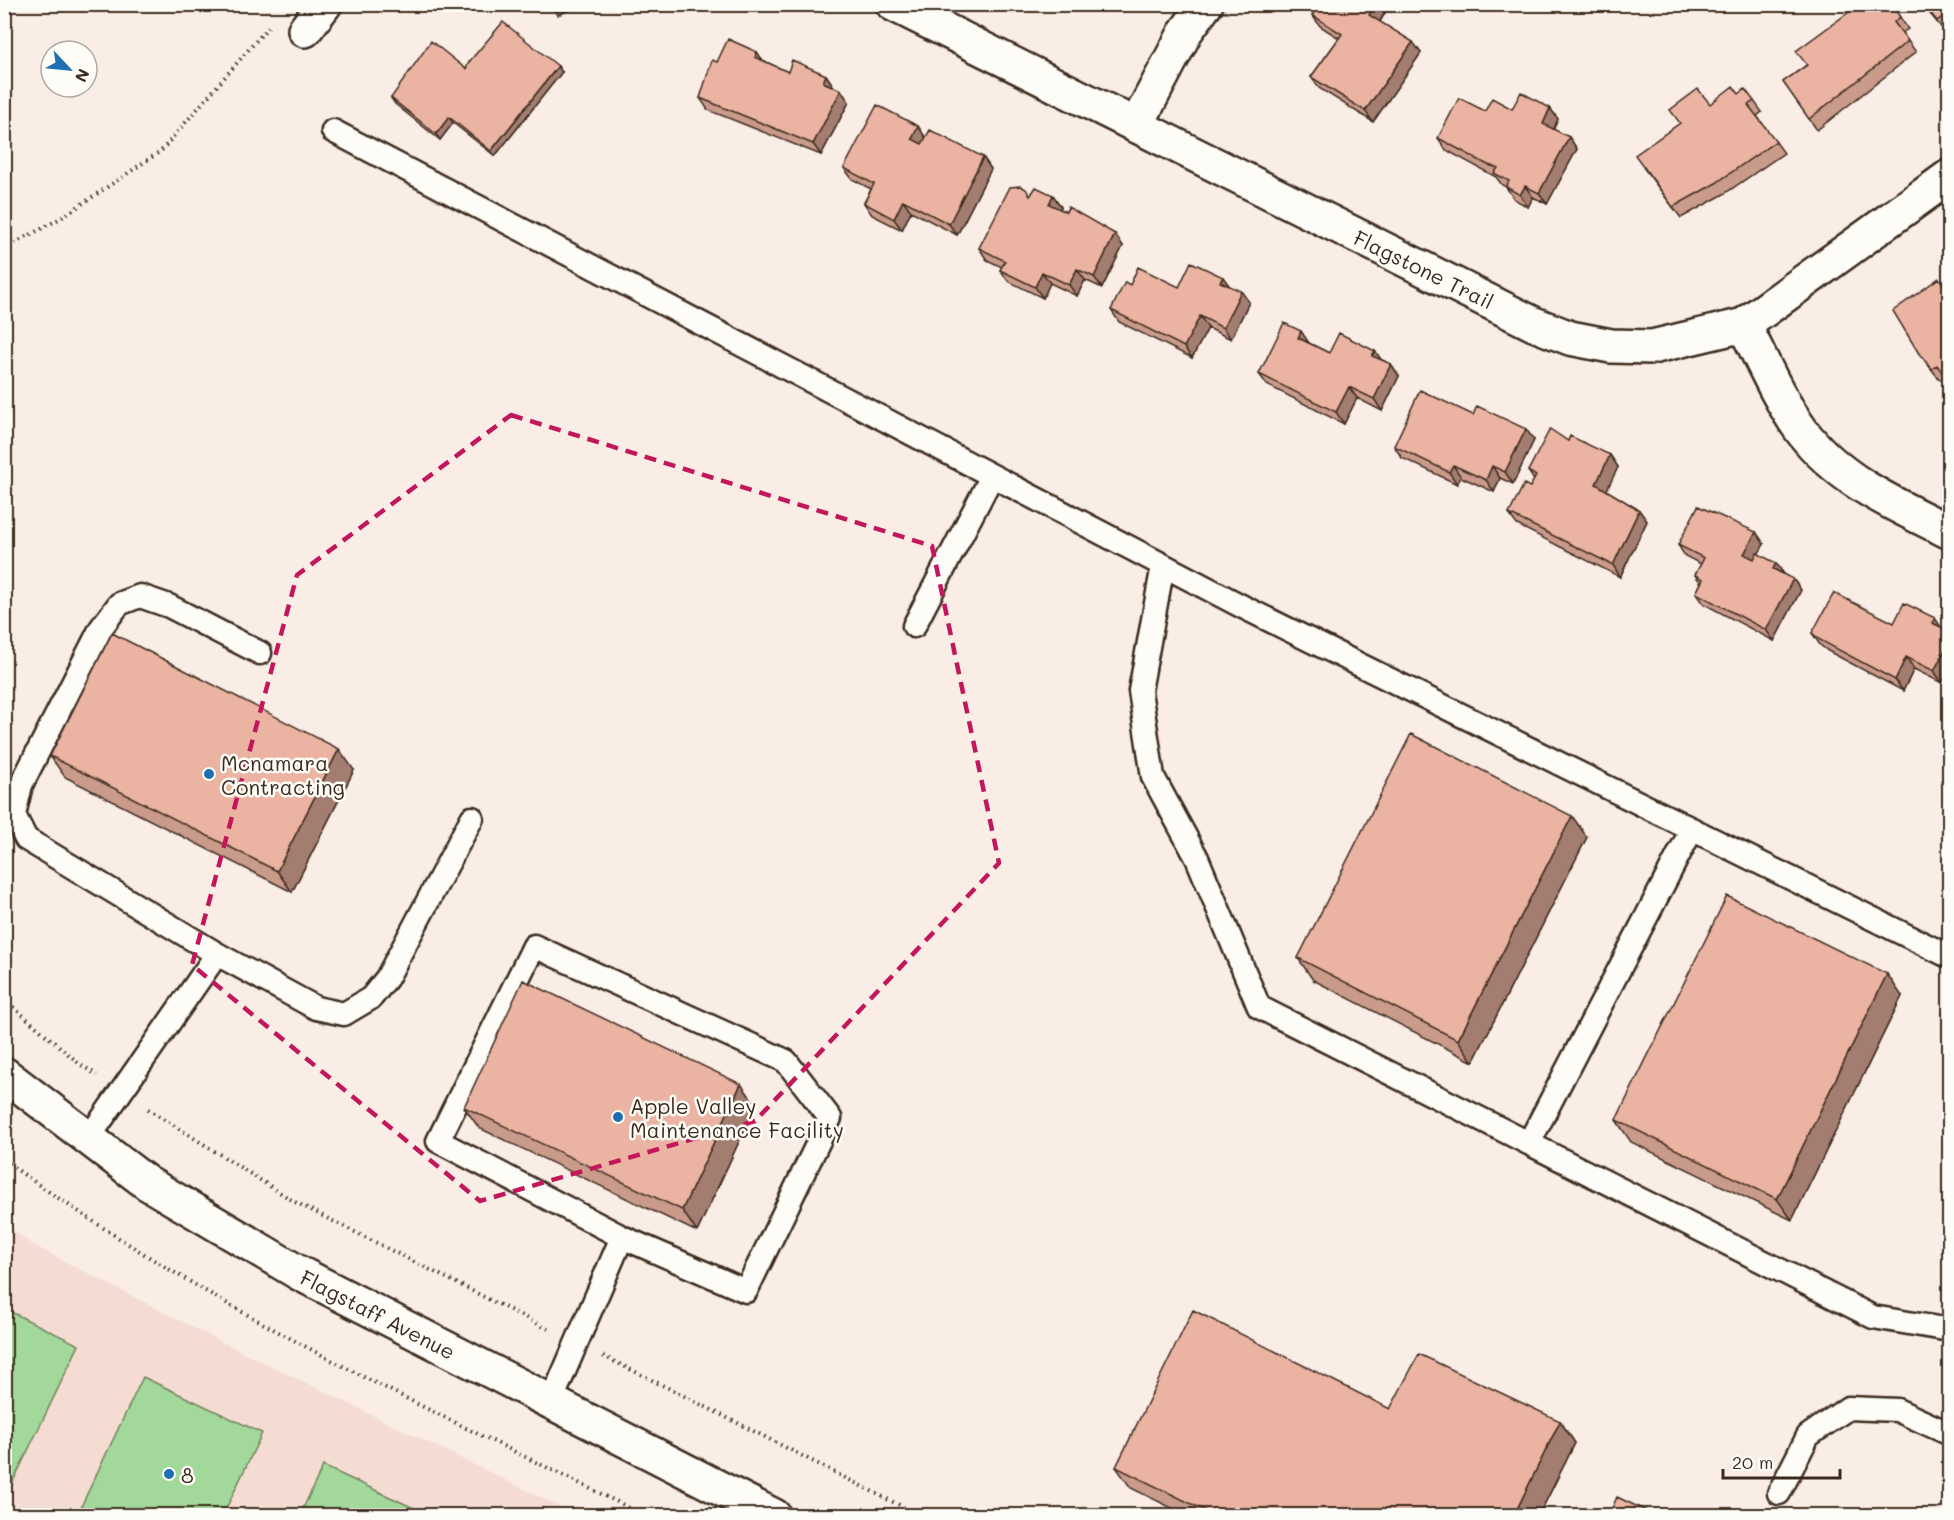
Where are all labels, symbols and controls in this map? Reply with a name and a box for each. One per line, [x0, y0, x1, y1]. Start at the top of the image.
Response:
north arrow [39, 39, 99, 99]
text: N [71, 66, 95, 86]
street label: Flagstone Trail [1350, 223, 1498, 315]
place label: Mcnamara Contracting [221, 749, 345, 800]
marker: Mcnamara Contracting [202, 767, 216, 781]
place label: Apple Valley Maintenance Facility [630, 1092, 844, 1143]
marker: Apple Valley Maintenance Facility [611, 1110, 625, 1124]
street label: Flagstaff Avenue [296, 1263, 460, 1365]
scale bar [1723, 1442, 1840, 1480]
text: 20 m [1732, 1450, 1773, 1474]
place label: 8 [181, 1461, 194, 1488]
marker: 8 [162, 1467, 176, 1481]

